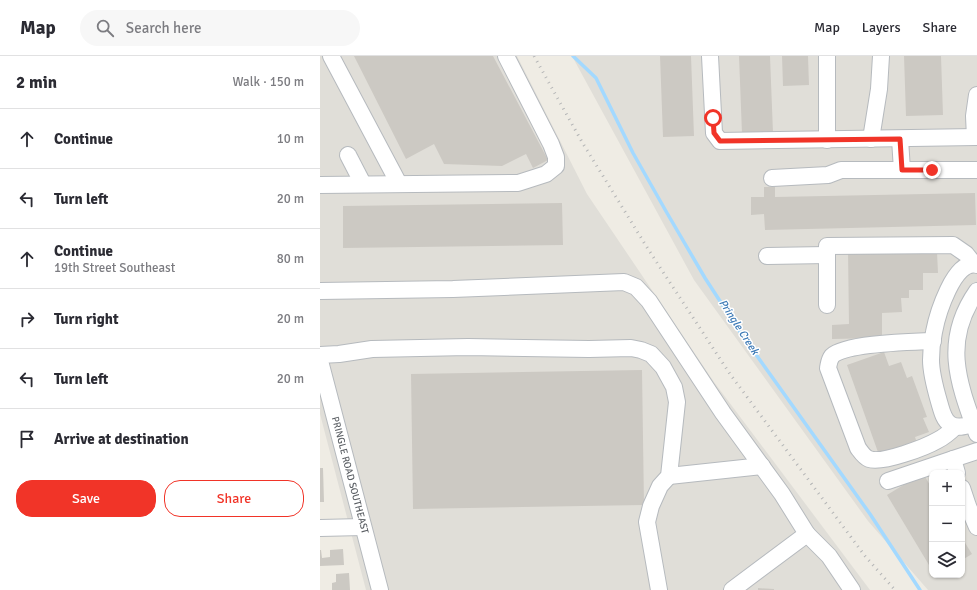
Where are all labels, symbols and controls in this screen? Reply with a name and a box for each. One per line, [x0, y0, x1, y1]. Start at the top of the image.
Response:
search box [80, 10, 360, 46]
text: Map [20, 16, 56, 40]
icon: search [94, 17, 116, 39]
text: Search here [126, 19, 201, 37]
text: Map [814, 19, 840, 36]
text: Layers [862, 19, 901, 36]
text: Share [923, 19, 957, 36]
text: 2 min [16, 72, 57, 93]
text: Walk · 150 m [233, 74, 304, 90]
route start [704, 109, 722, 127]
icon: ahead [16, 128, 38, 150]
text: Continue [54, 130, 113, 148]
text: 10 m [277, 131, 304, 147]
route end [923, 161, 941, 179]
icon: left [16, 188, 38, 210]
text: Turn left [54, 190, 108, 208]
text: 20 m [277, 191, 304, 207]
text: Continue [54, 242, 113, 260]
icon: ahead [16, 248, 38, 270]
text: 80 m [277, 251, 304, 267]
text: 19th Street Southeast [54, 260, 175, 276]
water label: Pringle Creek [716, 297, 762, 358]
icon: right [16, 308, 38, 330]
text: Turn right [54, 310, 119, 328]
text: 20 m [277, 311, 304, 327]
icon: left [16, 368, 38, 390]
text: Turn left [54, 370, 108, 388]
text: 20 m [277, 371, 304, 387]
street label: PRINGLE ROAD SOUTHEAST [329, 415, 371, 535]
icon: arrive [16, 428, 38, 450]
text: Arrive at destination [54, 430, 189, 448]
map controls [929, 470, 965, 578]
button: + [929, 470, 965, 506]
button: Save [16, 480, 156, 517]
button: Share [164, 480, 304, 517]
button: − [929, 506, 965, 542]
button: layers [929, 542, 965, 578]

